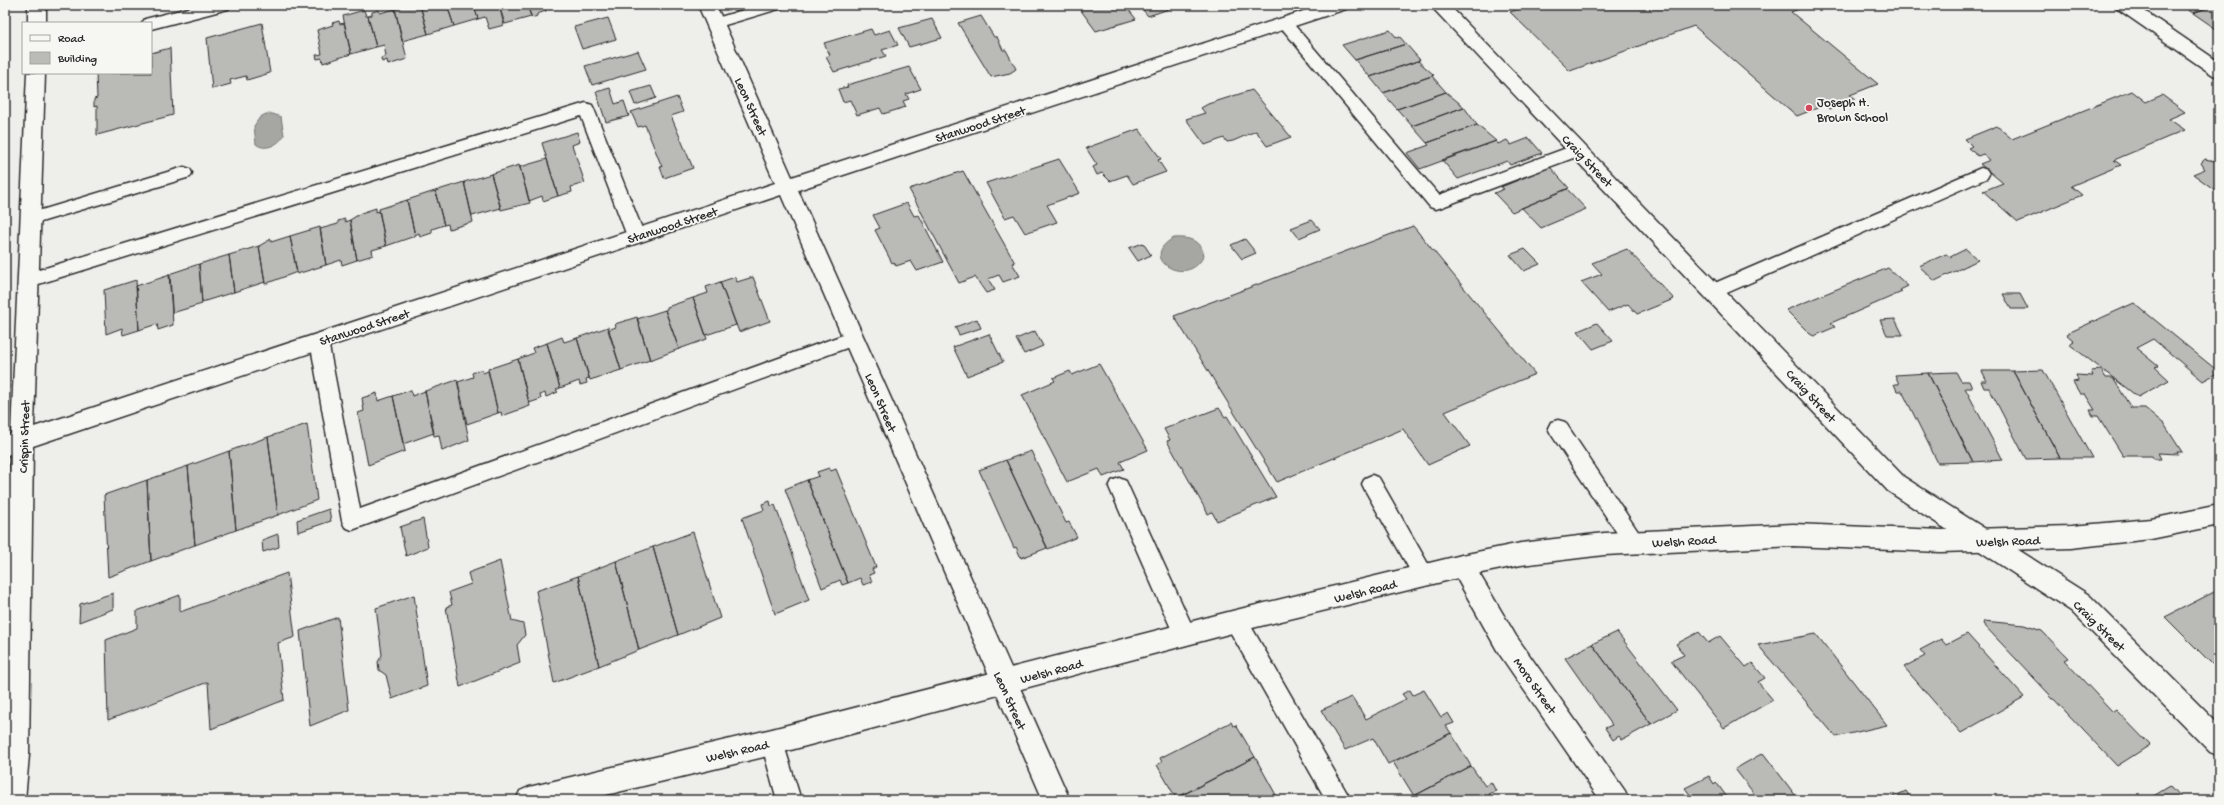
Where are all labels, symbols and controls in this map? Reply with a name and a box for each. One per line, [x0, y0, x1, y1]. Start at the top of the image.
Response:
legend [22, 22, 152, 74]
text: Road [58, 33, 85, 47]
text: Building [57, 53, 97, 67]
street label: Leon Street [730, 76, 770, 140]
place label: Joseph H. Brown School [1816, 96, 1888, 126]
street label: Stanwood Street [934, 103, 1029, 147]
marker: Joseph H. Brown School [1804, 103, 1814, 113]
street label: Craig Street [1558, 132, 1616, 192]
street label: Stanwood Street [626, 204, 721, 248]
street label: Stanwood Street [318, 306, 413, 350]
street label: Craig Street [1782, 367, 1840, 427]
street label: Leon Street [861, 371, 899, 436]
street label: Crispin Street [17, 399, 34, 474]
street label: Welsh Road [1652, 533, 1718, 552]
street label: Welsh Road [1976, 534, 2042, 551]
street label: Welsh Road [1333, 577, 1400, 607]
street label: Craig Street [2069, 598, 2129, 657]
street label: Moro Street [1509, 656, 1560, 719]
street label: Welsh Road [1019, 657, 1086, 688]
street label: Leon Street [989, 670, 1029, 734]
street label: Welsh Road [705, 738, 772, 767]

